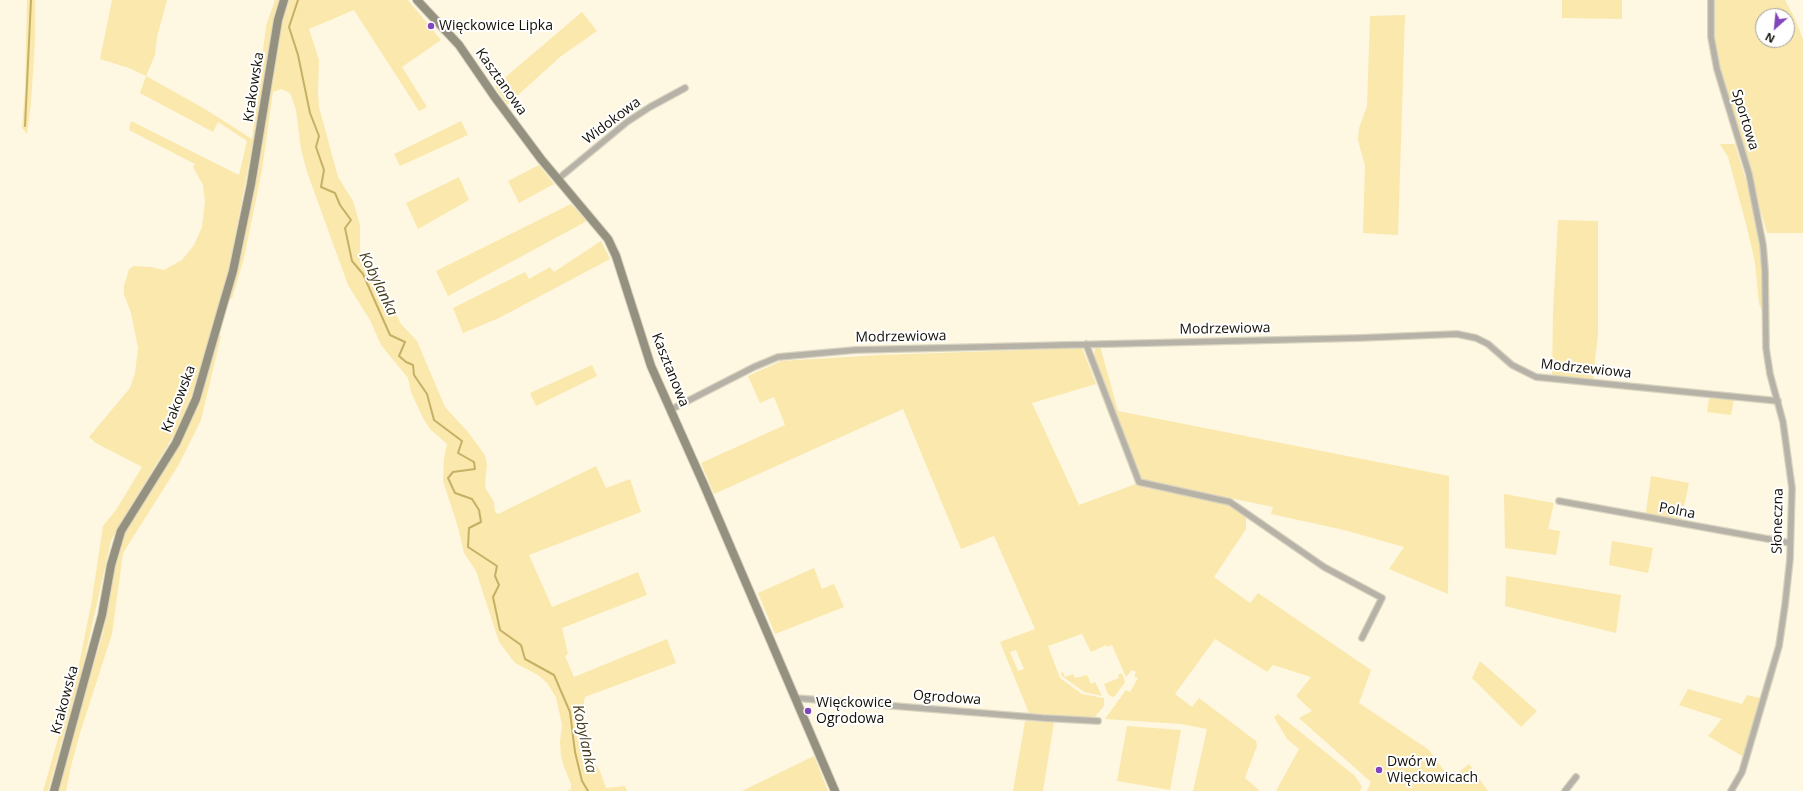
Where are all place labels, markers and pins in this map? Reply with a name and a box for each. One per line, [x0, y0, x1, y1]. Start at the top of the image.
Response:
place label: Więckowice Lipka [439, 18, 553, 34]
marker: Więckowice Lipka [426, 21, 436, 31]
place label: Więckowice Ogrodowa [816, 695, 892, 728]
marker: Więckowice Ogrodowa [803, 706, 813, 716]
place label: Dwór w Więckowicach [1387, 754, 1478, 786]
marker: Dwór w Więckowicach [1374, 765, 1384, 775]

